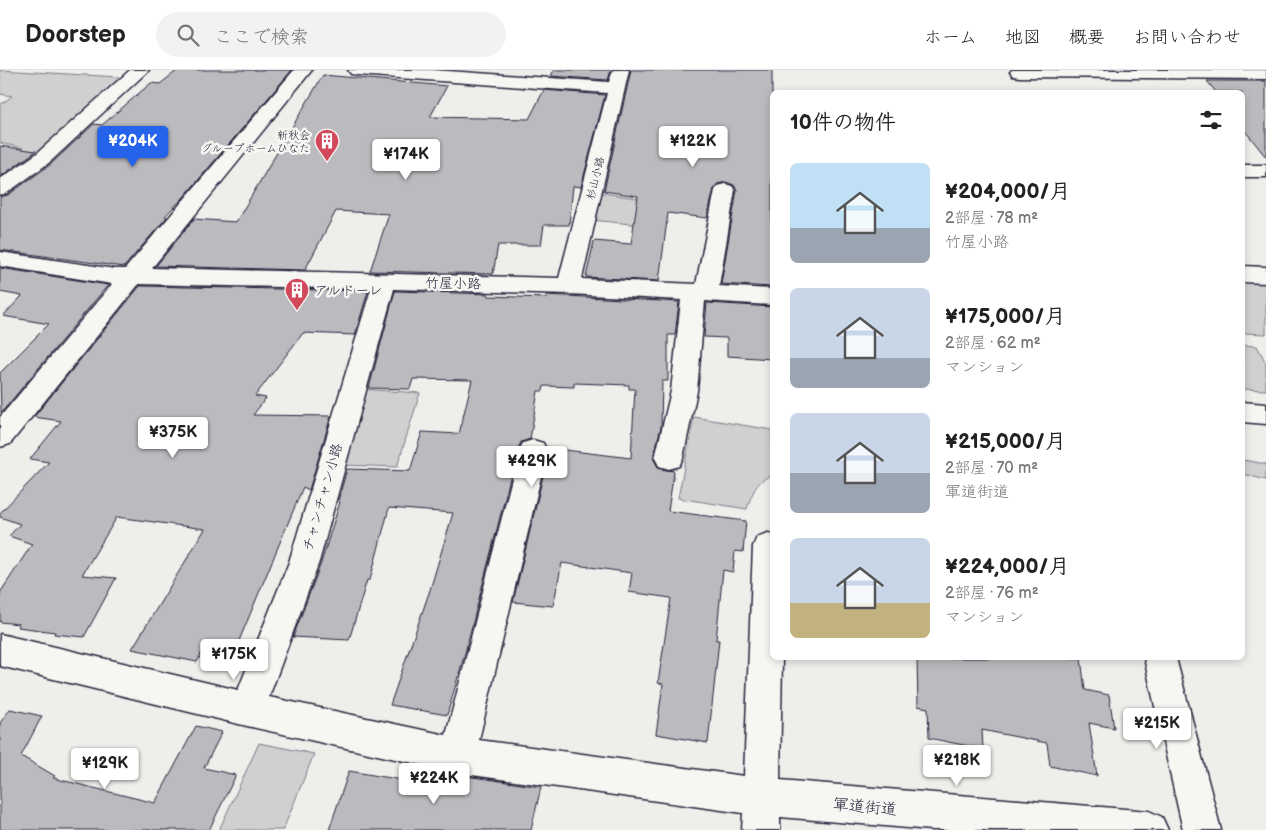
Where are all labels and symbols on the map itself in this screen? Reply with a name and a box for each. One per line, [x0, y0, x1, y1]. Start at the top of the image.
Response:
pin: ¥204K [98, 126, 168, 168]
pin: ¥122K [658, 126, 728, 168]
building icon: 新秋会 グループホームひなた [314, 128, 340, 162]
place label: 新秋会 グループホームひなた [201, 129, 310, 155]
pin: ¥174K [371, 138, 441, 181]
street label: 杉山小路 [584, 155, 607, 201]
street label: 竹屋小路 [425, 275, 481, 292]
building icon: アルドーレ [284, 277, 310, 311]
place label: アルドーレ [314, 282, 383, 299]
pin: ¥375K [138, 416, 208, 459]
street label: チャンチャン小路 [299, 441, 346, 553]
pin: ¥429K [497, 446, 567, 488]
pin: ¥175K [199, 638, 269, 681]
pin: ¥215K [1122, 708, 1192, 750]
pin: ¥218K [922, 744, 992, 787]
pin: ¥129K [70, 748, 140, 790]
pin: ¥224K [399, 762, 469, 805]
street label: 軍道街道 [832, 795, 898, 820]

